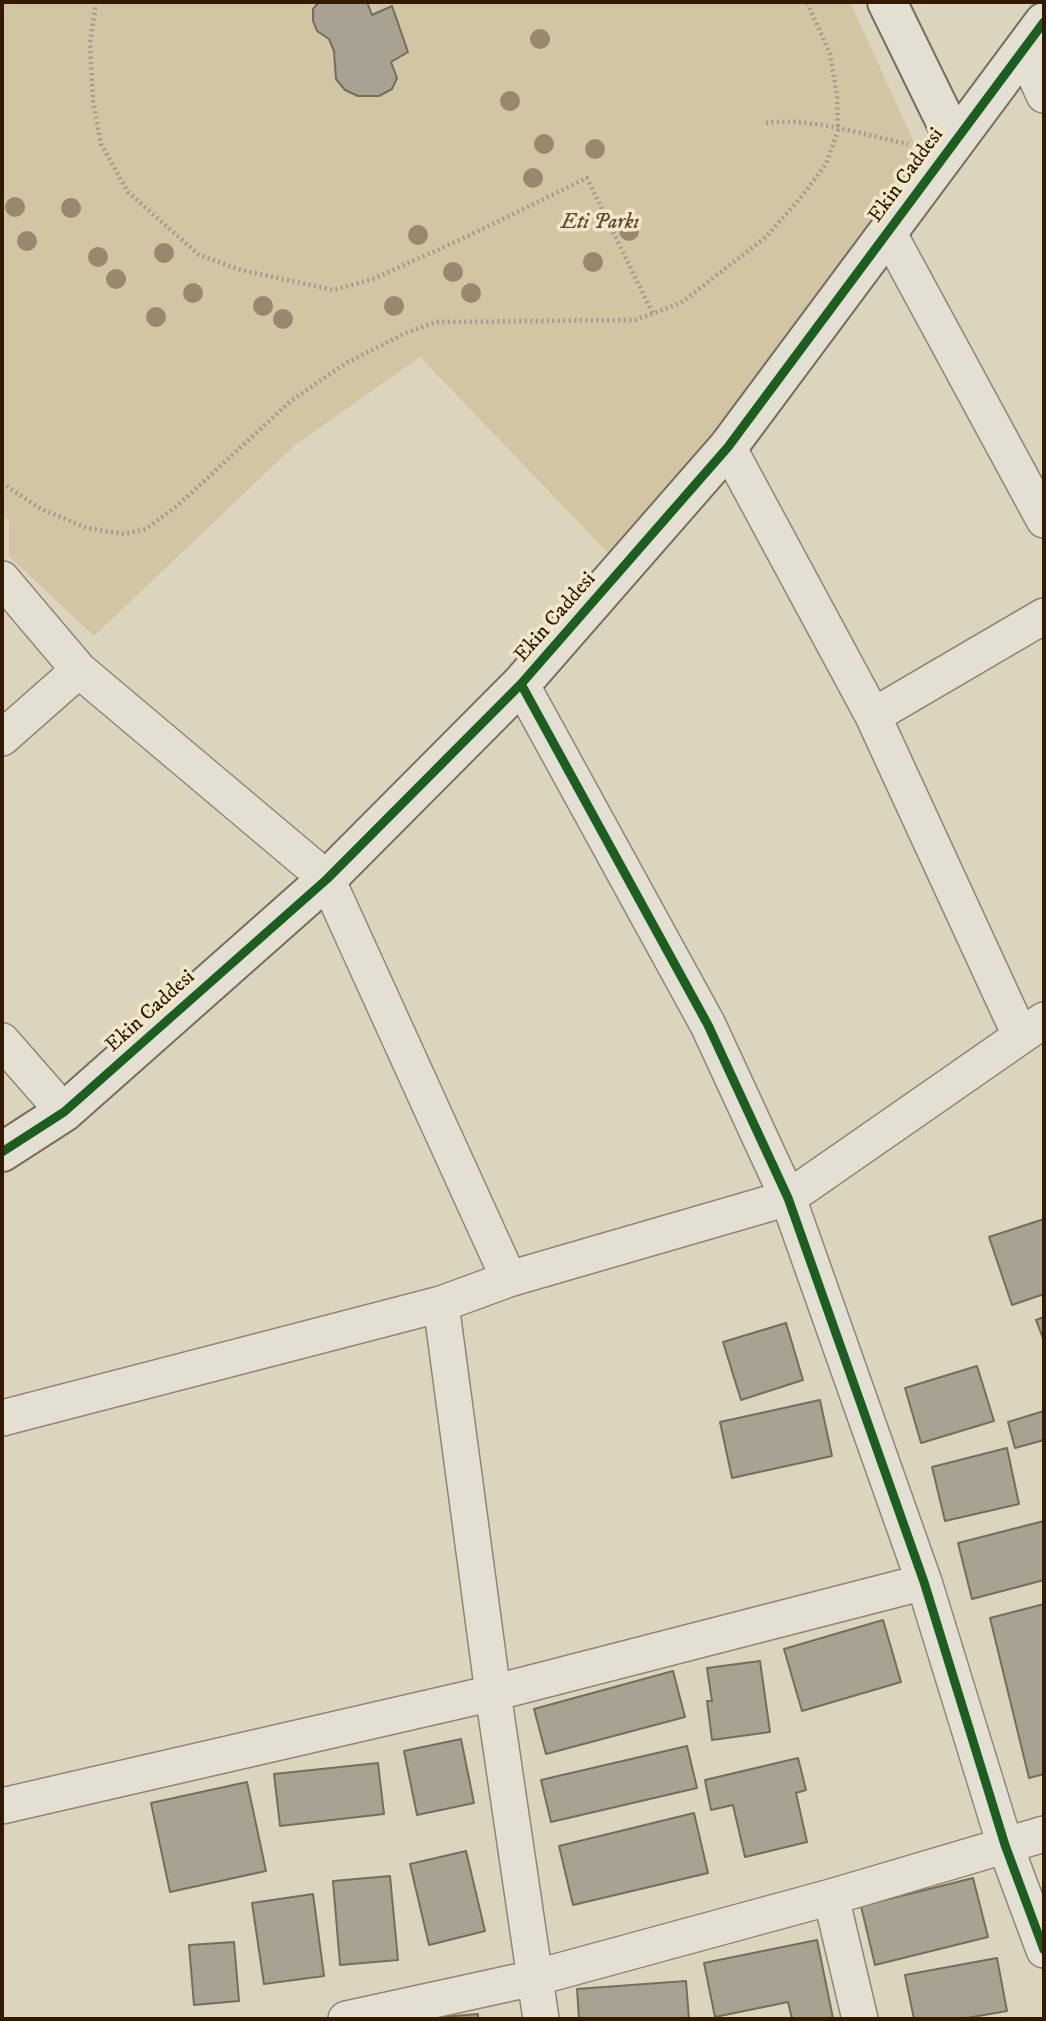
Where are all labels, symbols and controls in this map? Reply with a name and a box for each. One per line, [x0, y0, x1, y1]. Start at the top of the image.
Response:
street label: Ekin Caddesi [864, 124, 950, 228]
park label: Eti Parkı [561, 211, 639, 237]
street label: Ekin Caddesi [510, 568, 602, 668]
street label: Ekin Caddesi [101, 965, 201, 1059]

